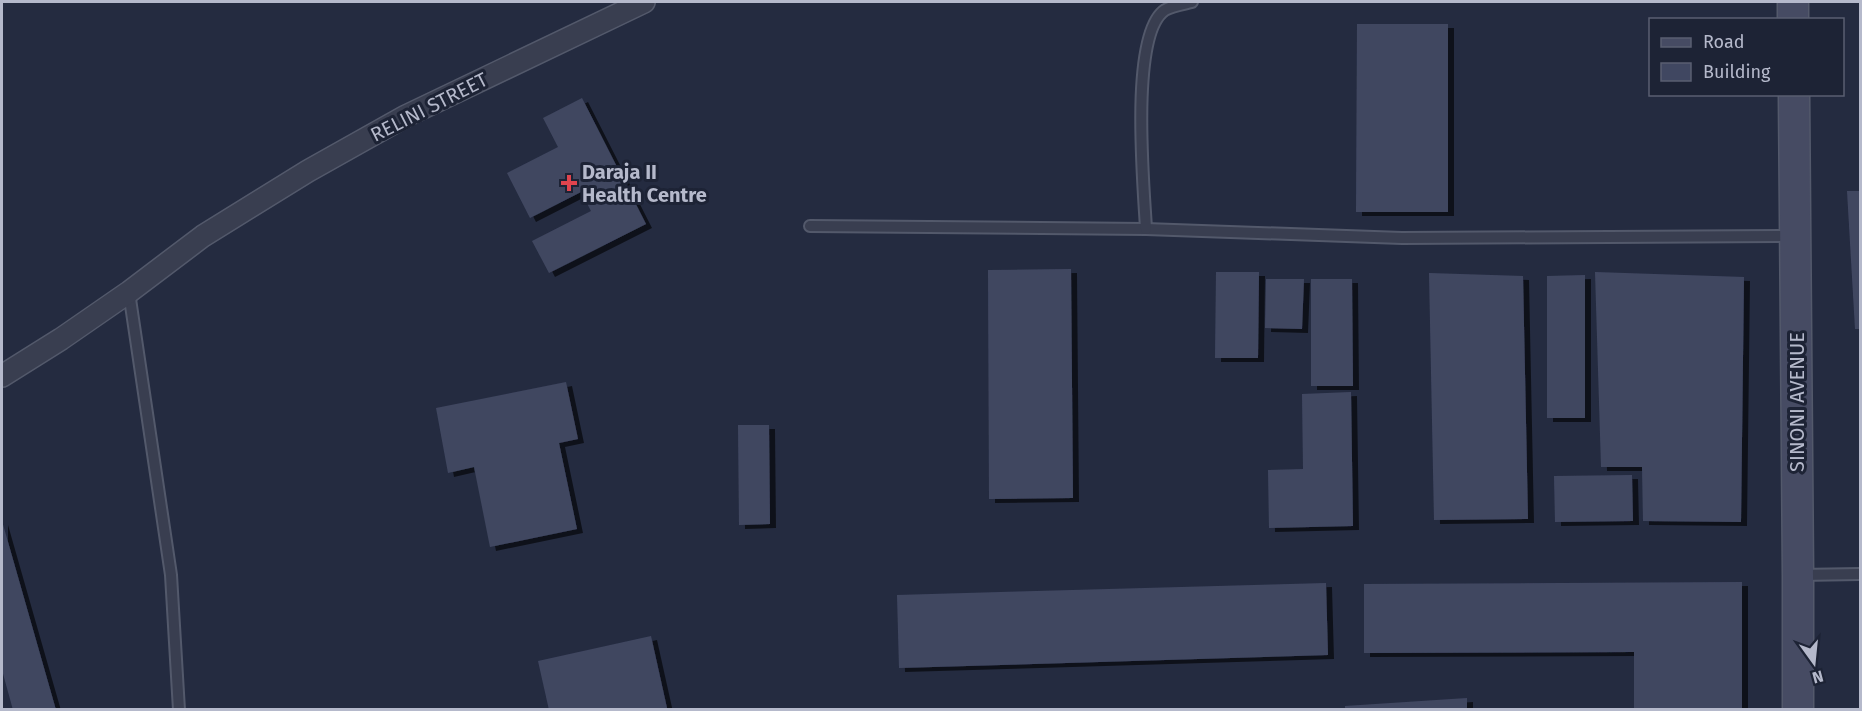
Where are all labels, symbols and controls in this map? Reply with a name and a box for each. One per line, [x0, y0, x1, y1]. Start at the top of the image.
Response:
legend [1649, 18, 1844, 96]
text: Road [1703, 31, 1745, 53]
text: Building [1703, 61, 1771, 83]
street label: RELINI STREET [366, 67, 492, 147]
place label: Daraja II Health Centre [582, 160, 707, 207]
marker: Daraja II Health Centre [560, 174, 578, 192]
street label: SINONI AVENUE [1785, 332, 1809, 472]
north arrow [1784, 633, 1844, 693]
text: N [1810, 666, 1825, 688]

